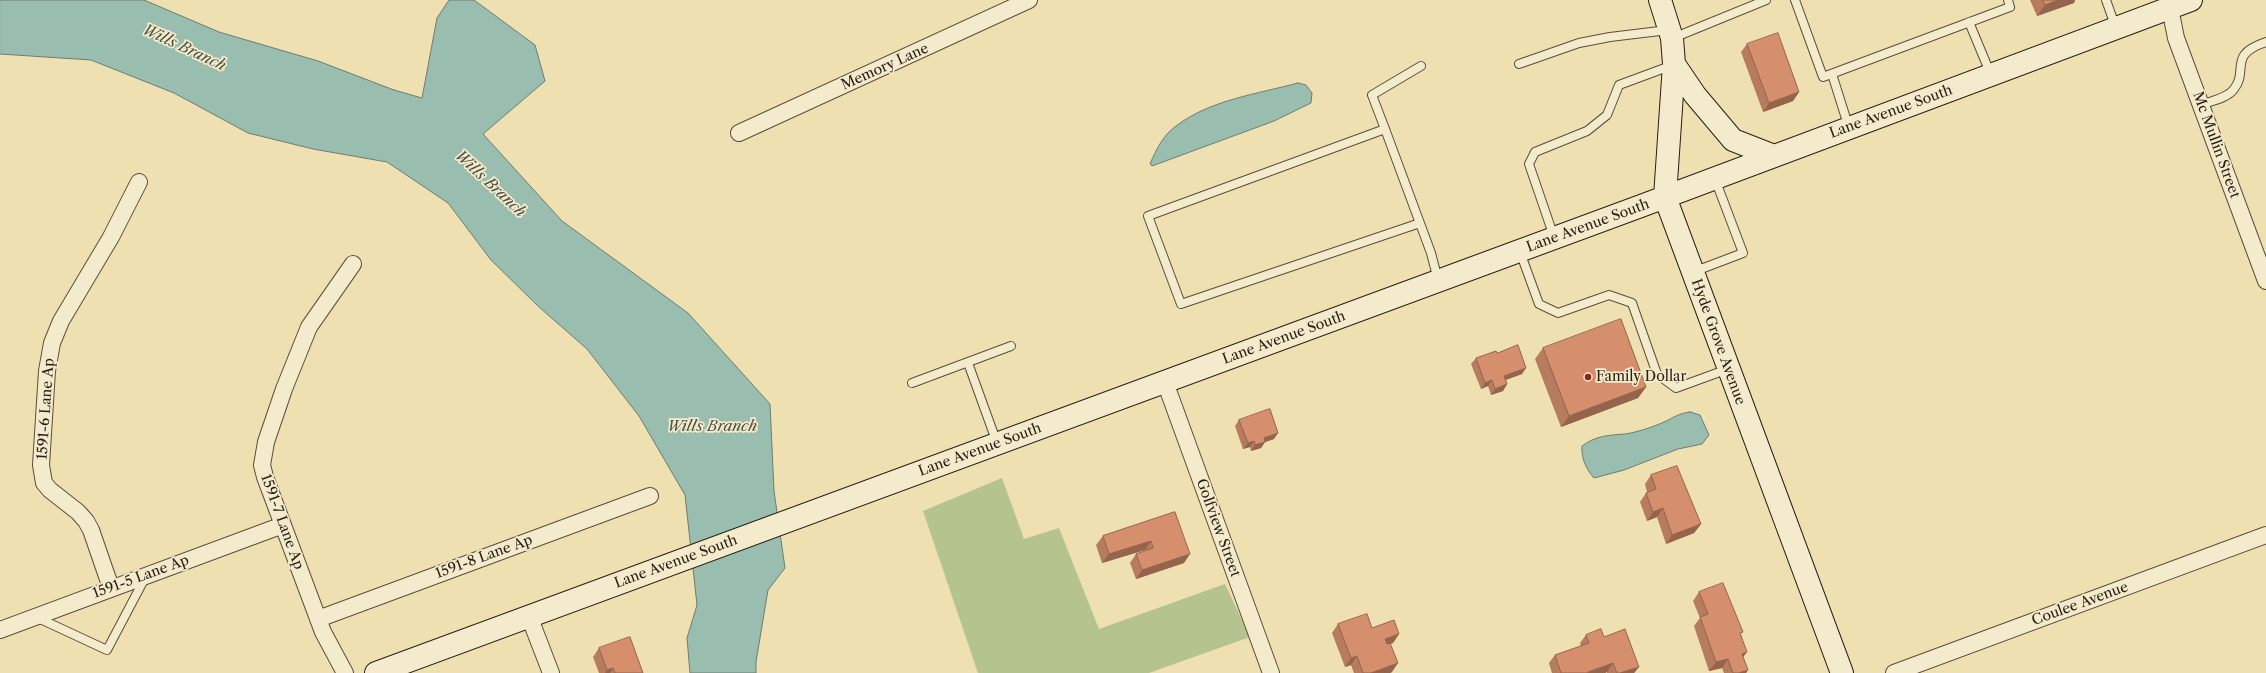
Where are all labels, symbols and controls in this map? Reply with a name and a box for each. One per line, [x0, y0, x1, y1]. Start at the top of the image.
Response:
water label: Wills Branch [139, 21, 229, 75]
street label: Memory Lane [839, 40, 931, 94]
street label: Lane Avenue South [1827, 82, 1955, 142]
street label: Mc Mullin Street [2189, 89, 2243, 201]
water label: Wills Branch [451, 147, 529, 221]
street label: Lane Avenue South [1524, 196, 1652, 256]
street label: Hyde Grove Avenue [1687, 277, 1749, 407]
street label: Lane Avenue South [1220, 308, 1348, 368]
street label: 1591-6 Lane Ap [34, 358, 58, 460]
place label: Family Dollar [1596, 369, 1686, 385]
marker: Family Dollar [1583, 372, 1593, 382]
water label: Wills Branch [667, 418, 757, 436]
street label: Lane Avenue South [916, 420, 1044, 480]
street label: 1591-7 Lane Ap [257, 472, 307, 572]
street label: Golfview Street [1192, 477, 1244, 579]
street label: 1591-8 Lane Ap [433, 532, 535, 582]
street label: Lane Avenue South [612, 532, 740, 592]
street label: 1591-5 Lane Ap [91, 552, 191, 602]
street label: Coulee Avenue [2030, 579, 2130, 629]

